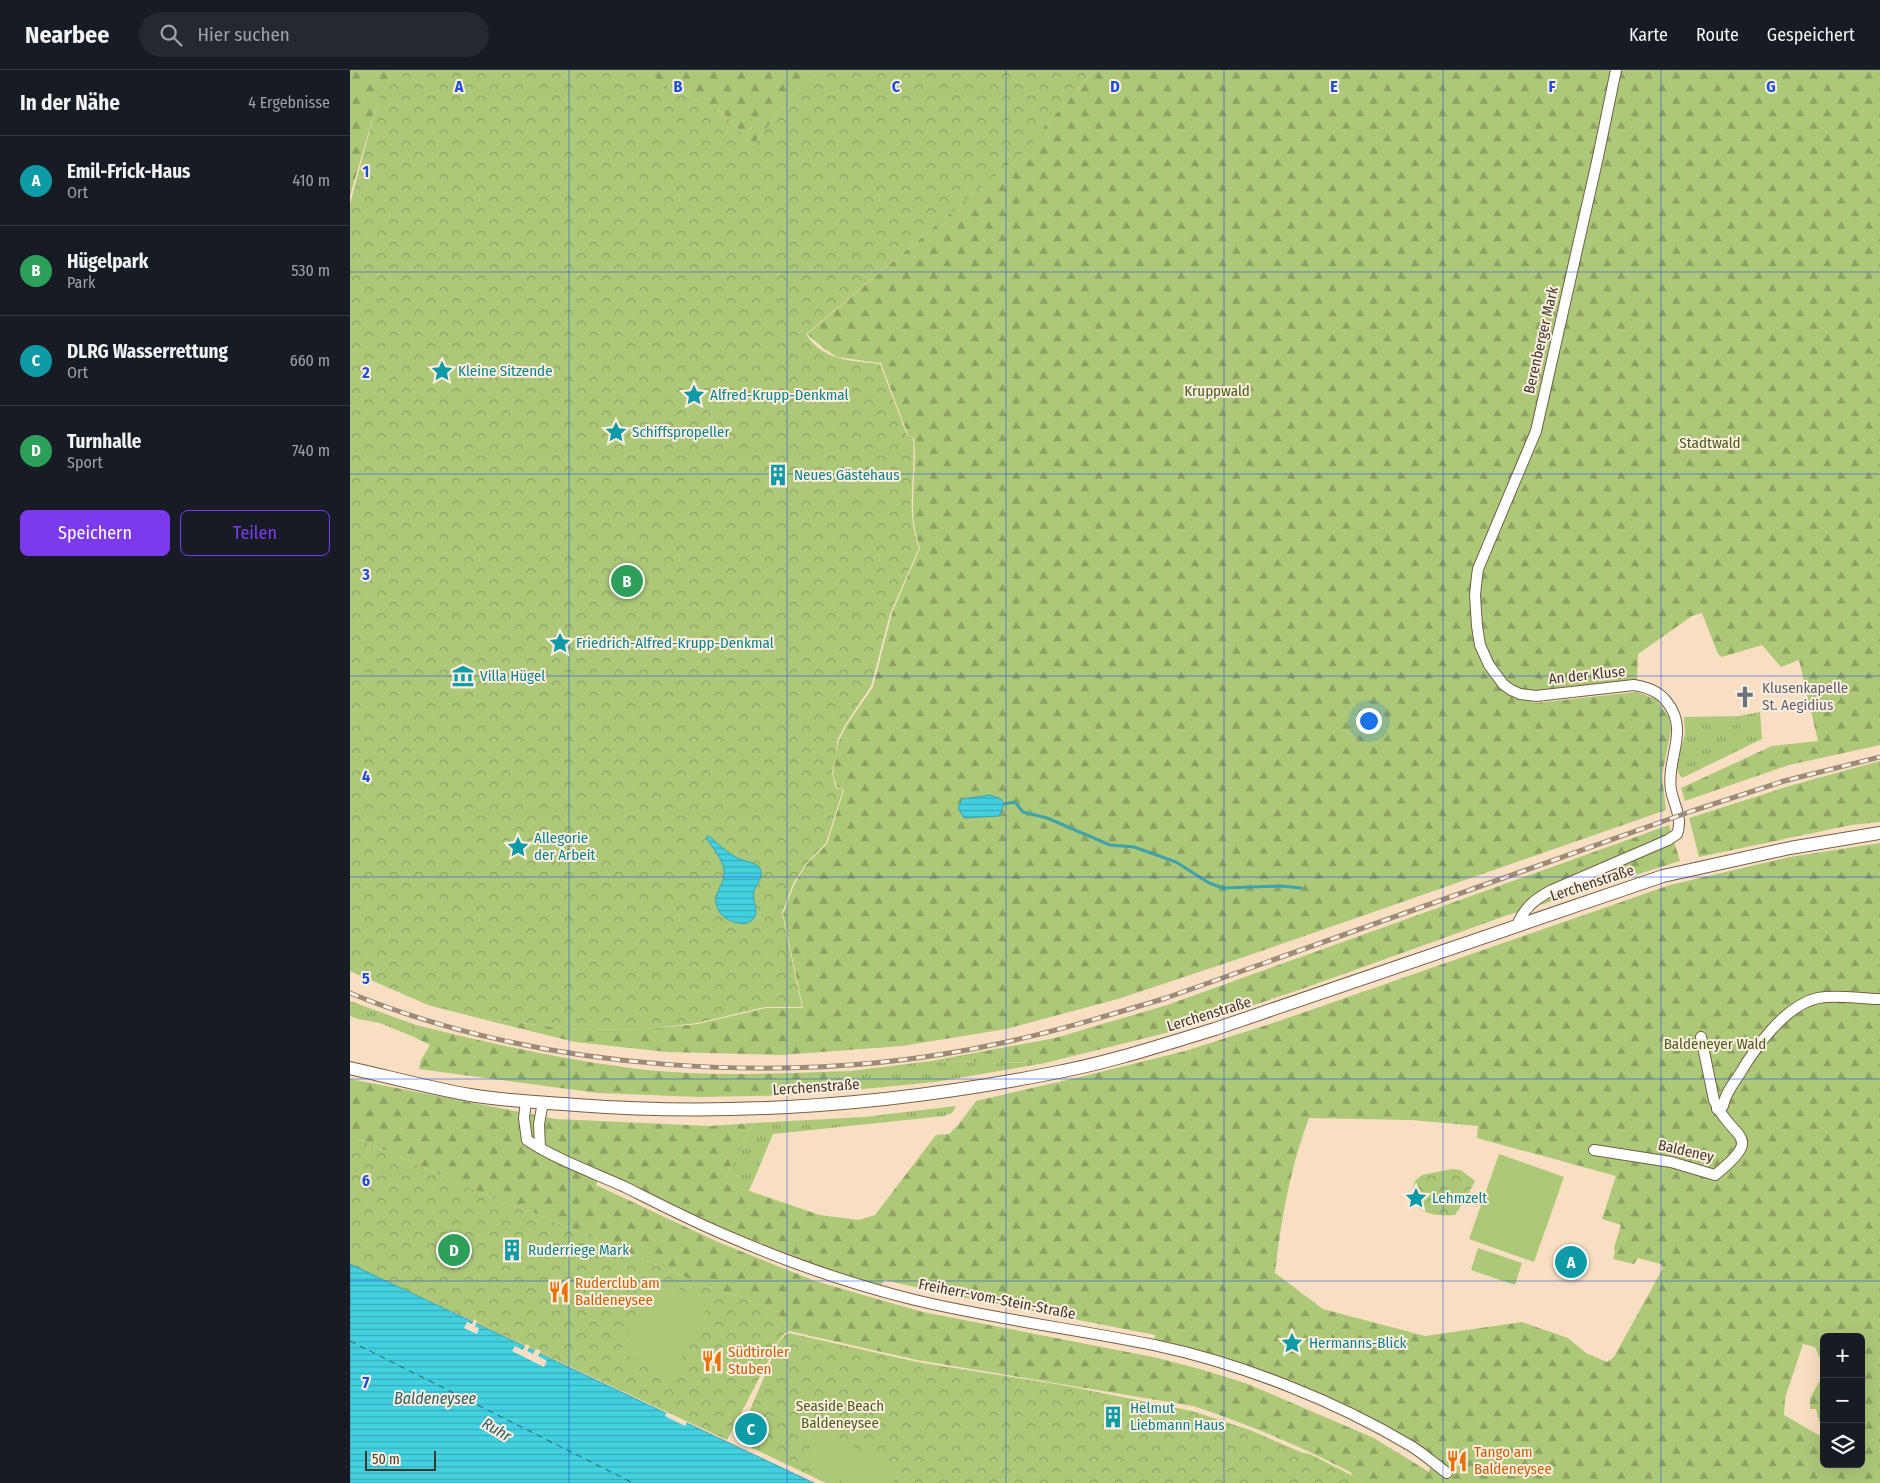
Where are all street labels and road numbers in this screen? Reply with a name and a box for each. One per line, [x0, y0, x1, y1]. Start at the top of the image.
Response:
street label: Berenberger Mark [1520, 285, 1562, 395]
street label: An der Kluse [1548, 662, 1626, 688]
street label: Lerchenstraße [1548, 861, 1636, 905]
street label: Lerchenstraße [1165, 993, 1253, 1035]
street label: Lerchenstraße [772, 1075, 860, 1099]
street label: Baldeney [1656, 1136, 1716, 1166]
street label: Freiherr-vom-Stein-Straße [917, 1275, 1077, 1323]

